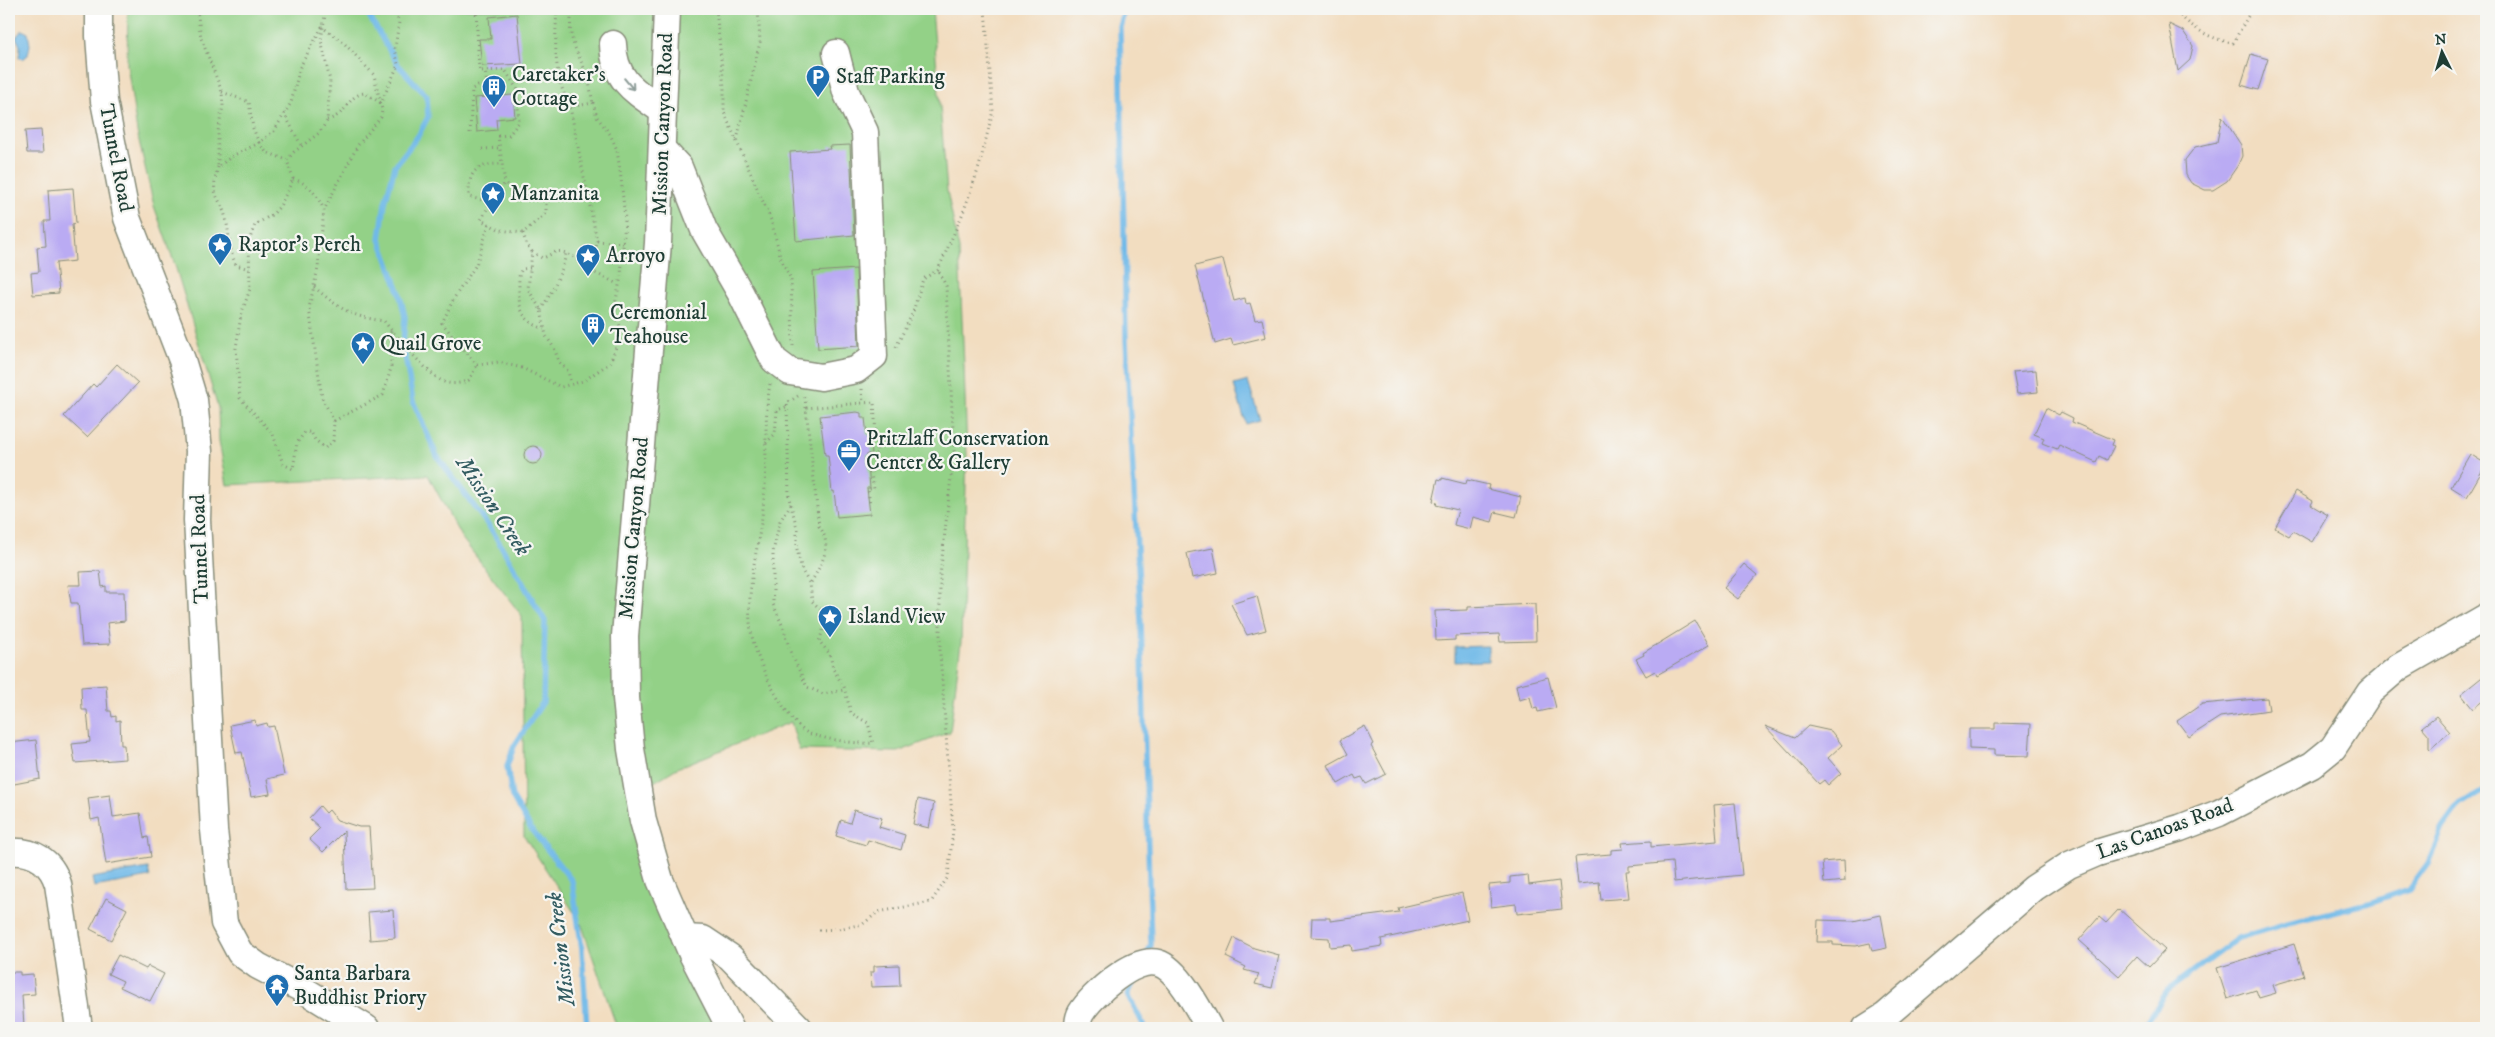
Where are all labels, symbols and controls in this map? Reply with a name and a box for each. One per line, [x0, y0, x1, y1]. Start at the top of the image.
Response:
north arrow [2418, 28, 2468, 78]
text: N [2434, 31, 2448, 50]
street label: Mission Canyon Road [647, 32, 679, 216]
place label: Caretaker's Cottage [512, 62, 606, 112]
parking icon: Staff Parking [805, 64, 831, 98]
place label: Staff Parking [836, 64, 945, 90]
building icon: Caretaker's Cottage [481, 74, 507, 108]
one-way arrow [624, 77, 635, 90]
street label: Tunnel Road [93, 102, 139, 215]
place icon: Manzanita [480, 181, 506, 215]
place label: Manzanita [510, 181, 599, 207]
place icon: Raptor's Perch [207, 232, 233, 266]
place label: Raptor's Perch [238, 232, 361, 258]
place icon: Arroyo [575, 243, 601, 277]
place label: Arroyo [606, 243, 665, 269]
place label: Ceremonial Teahouse [610, 300, 707, 350]
building icon: Ceremonial Teahouse [580, 312, 606, 346]
place icon: Quail Grove [350, 331, 376, 365]
place label: Quail Grove [380, 331, 482, 357]
place label: Pritzlaff Conservation Center & Gallery [866, 426, 1049, 476]
street label: Mission Canyon Road [613, 435, 655, 620]
office icon: Pritzlaff Conservation Center & Gallery [836, 438, 862, 472]
water label: Mission Creek [449, 449, 537, 562]
street label: Tunnel Road [185, 493, 215, 604]
place icon: Island View [817, 604, 843, 638]
place label: Island View [848, 604, 946, 630]
street label: Las Canoas Road [2093, 792, 2237, 866]
water label: Mission Creek [541, 890, 582, 1009]
place label: Santa Barbara Buddhist Priory [294, 961, 427, 1011]
temple icon: Santa Barbara Buddhist Priory [264, 973, 290, 1007]

